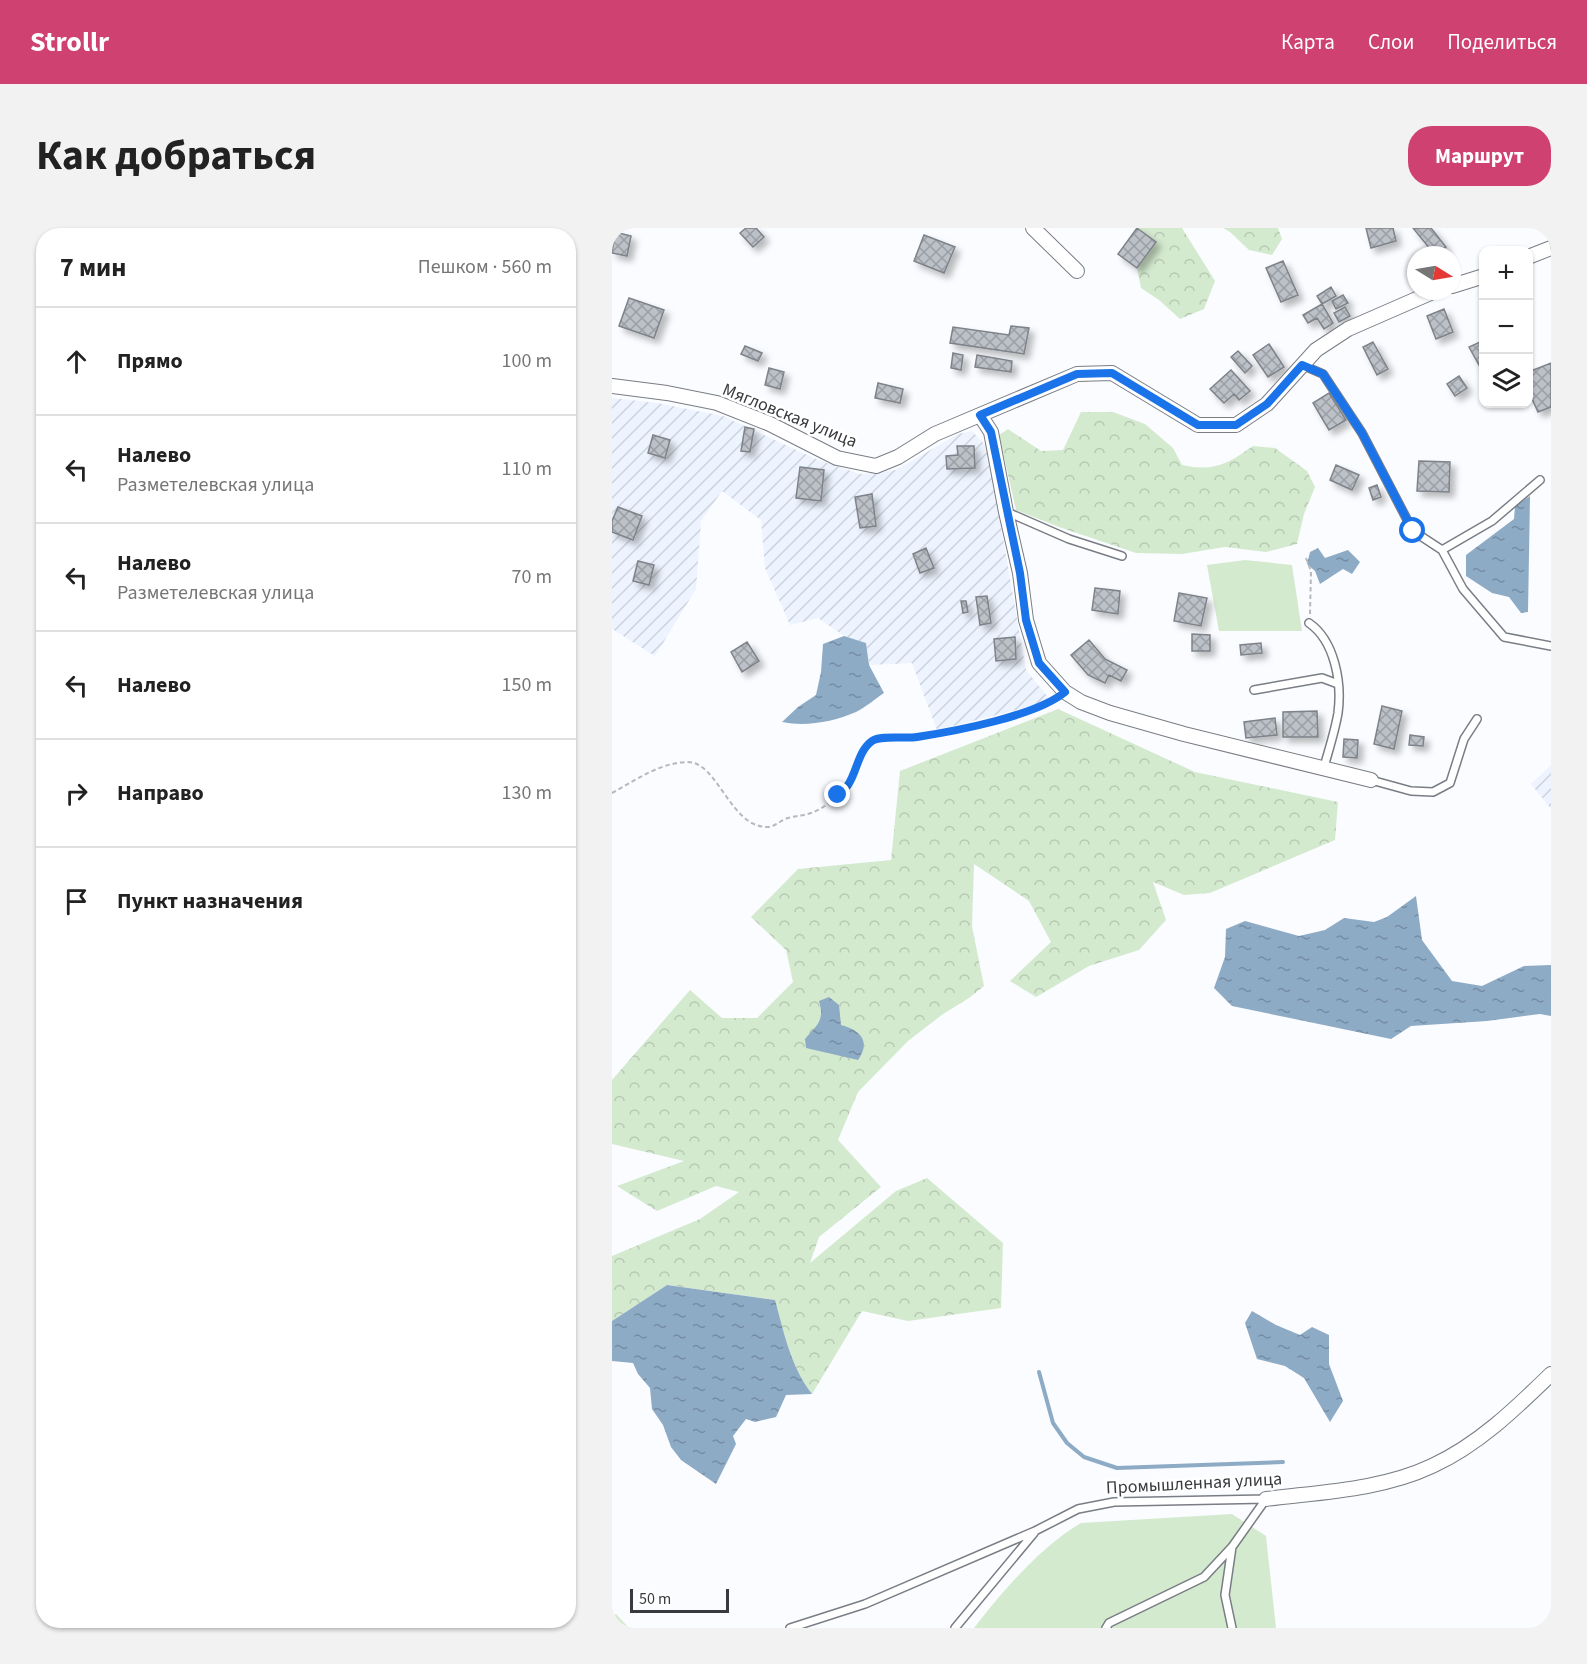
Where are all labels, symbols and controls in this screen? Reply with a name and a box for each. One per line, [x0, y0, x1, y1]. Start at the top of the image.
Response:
text: Strollr [30, 22, 109, 62]
text: Карта [1281, 27, 1335, 57]
text: Слои [1368, 27, 1414, 57]
text: Поделиться [1447, 27, 1557, 57]
text: Как добраться [36, 126, 316, 186]
button: Маршрут [1408, 126, 1551, 186]
north arrow [1407, 246, 1461, 300]
map controls [1479, 246, 1533, 408]
button: + [1479, 246, 1533, 300]
text: 7 мин [60, 249, 126, 286]
text: Пешком · 560 m [418, 253, 552, 281]
button: − [1479, 300, 1533, 354]
icon: ahead [60, 345, 93, 378]
text: Прямо [117, 345, 183, 377]
text: 100 m [502, 347, 552, 375]
button: layers [1479, 354, 1533, 408]
street label: Мягловская улица [719, 377, 861, 454]
text: Налево [117, 439, 191, 471]
icon: left [60, 453, 93, 486]
text: 110 m [502, 455, 552, 483]
text: Разметелевская улица [117, 471, 314, 499]
route start [1399, 517, 1425, 543]
text: Налево [117, 547, 191, 579]
icon: left [60, 561, 93, 594]
text: 70 m [512, 563, 552, 591]
text: Разметелевская улица [117, 579, 314, 607]
icon: left [60, 669, 93, 702]
text: Налево [117, 669, 191, 701]
text: 150 m [502, 671, 552, 699]
icon: right [60, 777, 93, 810]
text: Направо [117, 777, 204, 809]
text: 130 m [502, 779, 552, 807]
route end [824, 781, 850, 807]
icon: arrive [60, 885, 93, 918]
text: Пункт назначения [117, 885, 303, 917]
street label: Промышленная улица [1105, 1466, 1283, 1501]
scale bar [630, 1586, 729, 1614]
text: 50 m [639, 1588, 671, 1610]

